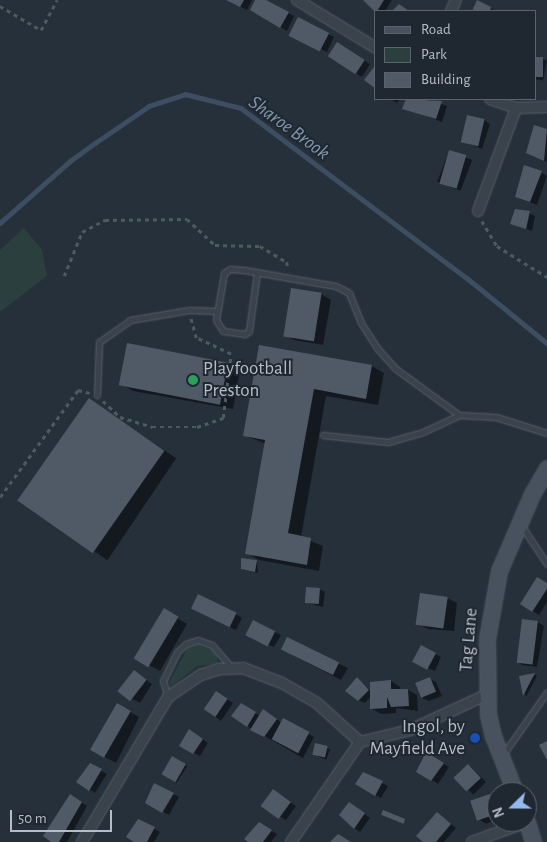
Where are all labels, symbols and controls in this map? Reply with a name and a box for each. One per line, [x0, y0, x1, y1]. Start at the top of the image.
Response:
legend [374, 10, 537, 100]
text: Road [421, 22, 451, 37]
text: Park [421, 47, 447, 62]
text: Building [421, 72, 471, 87]
water label: Sharoe Brook [244, 91, 334, 165]
place label: Playfootball Preston [203, 358, 292, 402]
marker: Playfootball Preston [187, 374, 199, 386]
street label: Tag Lane [455, 607, 483, 673]
place label: Ingol, by Mayfield Ave [369, 716, 465, 760]
marker: Ingol, by Mayfield Ave [469, 732, 481, 744]
north arrow [487, 782, 537, 832]
scale bar [12, 800, 115, 832]
text: N [491, 805, 507, 819]
text: 50 m [18, 811, 47, 826]

